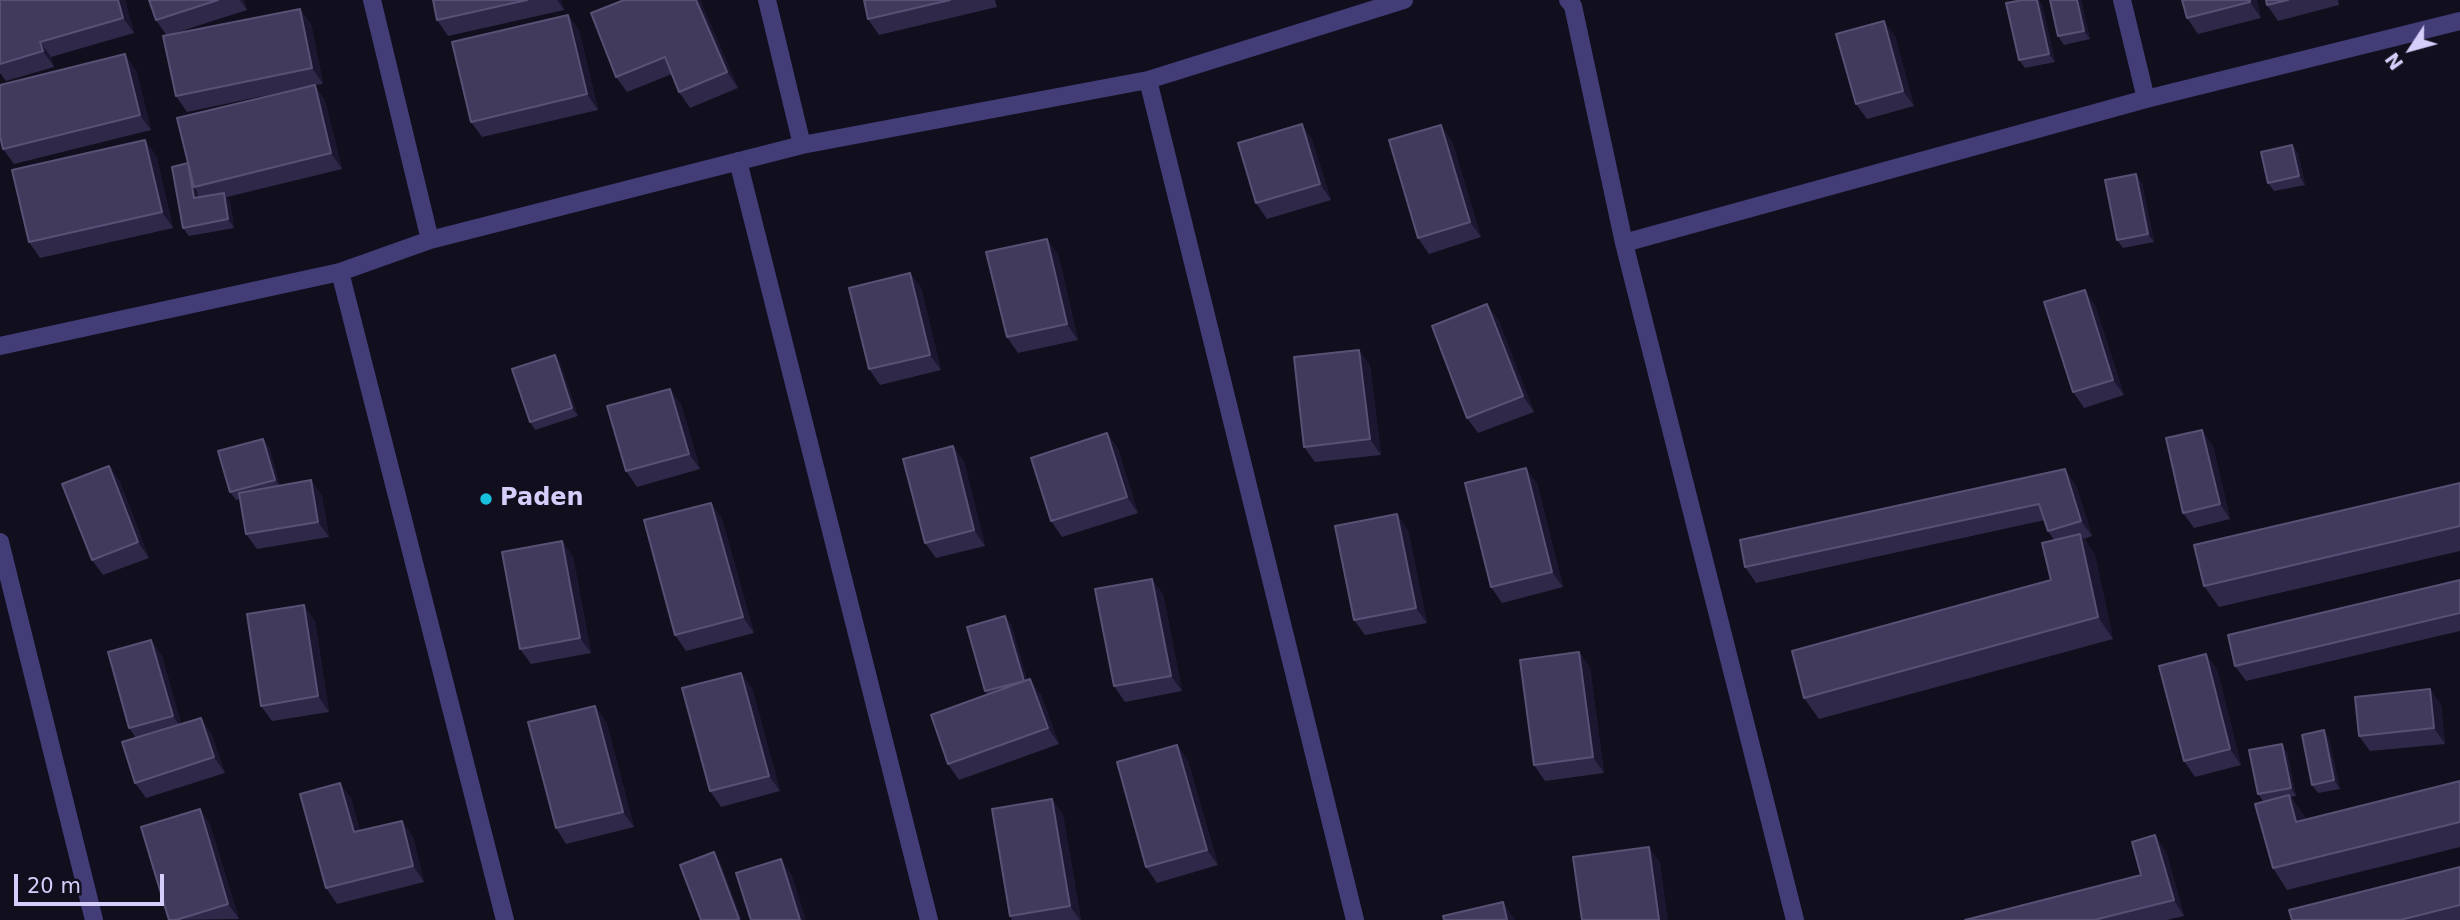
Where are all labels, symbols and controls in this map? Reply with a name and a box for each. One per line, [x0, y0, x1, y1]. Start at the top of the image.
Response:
north arrow [2376, 14, 2446, 84]
text: N [2380, 48, 2408, 74]
place label: Paden [500, 485, 584, 513]
marker: Paden [478, 491, 494, 507]
scale bar [18, 860, 168, 904]
text: 20 m [27, 874, 81, 898]

